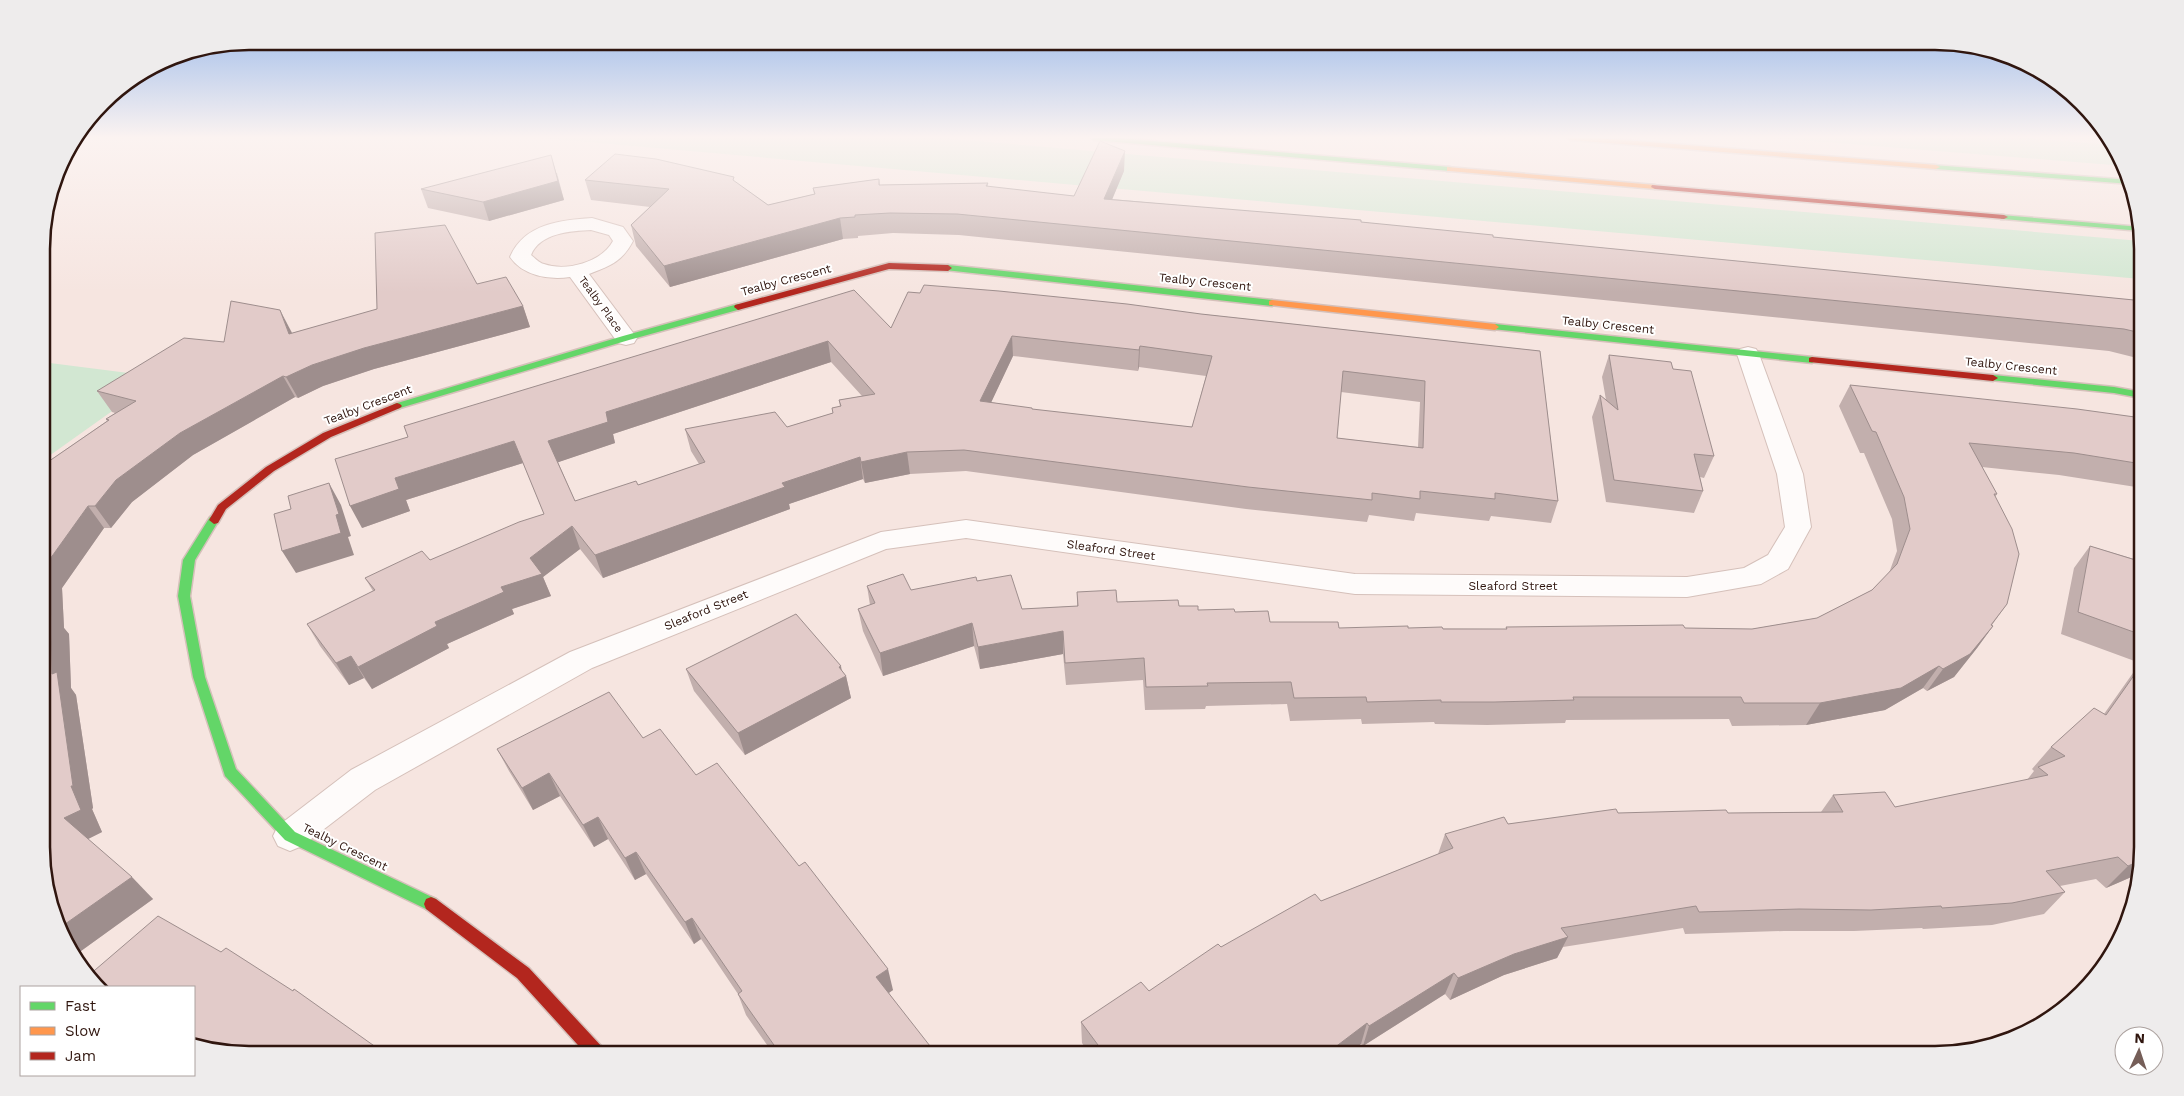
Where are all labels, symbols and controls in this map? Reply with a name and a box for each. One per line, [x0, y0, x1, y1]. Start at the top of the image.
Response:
street label: Tealby Crescent [739, 261, 833, 299]
street label: Tealby Crescent [1158, 270, 1252, 294]
street label: Tealby Place [576, 274, 625, 335]
street label: Tealby Crescent [1561, 313, 1655, 337]
street label: Tealby Crescent [1964, 354, 2058, 378]
street label: Tealby Crescent [322, 382, 414, 428]
street label: Sleaford Street [1066, 537, 1156, 563]
street label: Sleaford Street [1468, 579, 1558, 593]
street label: Sleaford Street [662, 587, 750, 633]
street label: Tealby Crescent [300, 820, 390, 874]
legend [20, 986, 195, 1076]
text: Fast [65, 997, 97, 1015]
text: Slow [65, 1022, 101, 1040]
north arrow [2114, 1026, 2164, 1076]
text: N [2134, 1030, 2145, 1046]
text: Jam [65, 1047, 96, 1065]

